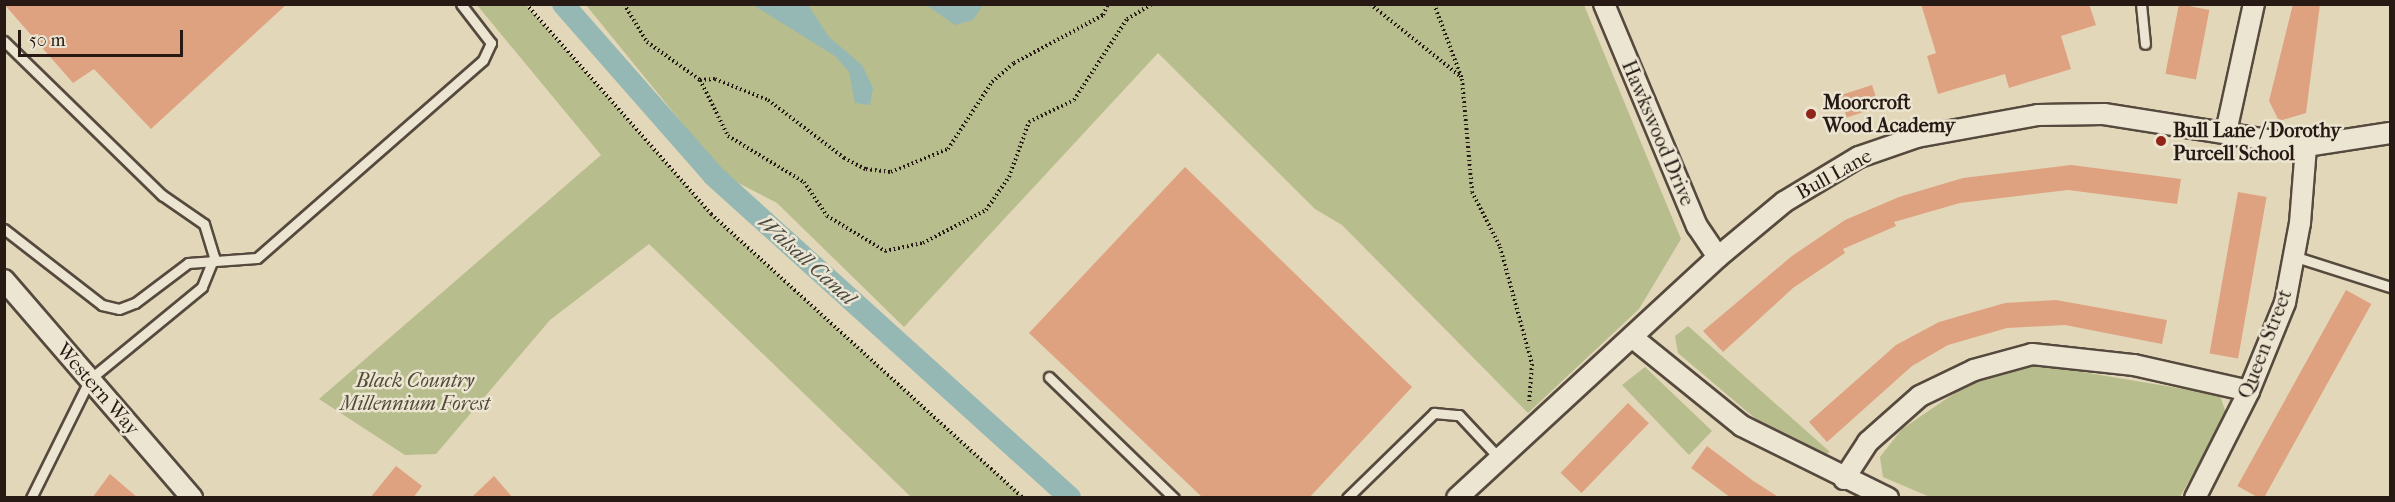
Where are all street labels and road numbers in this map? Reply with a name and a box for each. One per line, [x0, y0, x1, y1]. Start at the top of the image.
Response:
street label: Hawkswood Drive [1617, 57, 1699, 209]
street label: Bull Lane [1792, 144, 1876, 204]
street label: Queen Street [2233, 286, 2297, 402]
street label: Western Way [51, 338, 145, 440]

